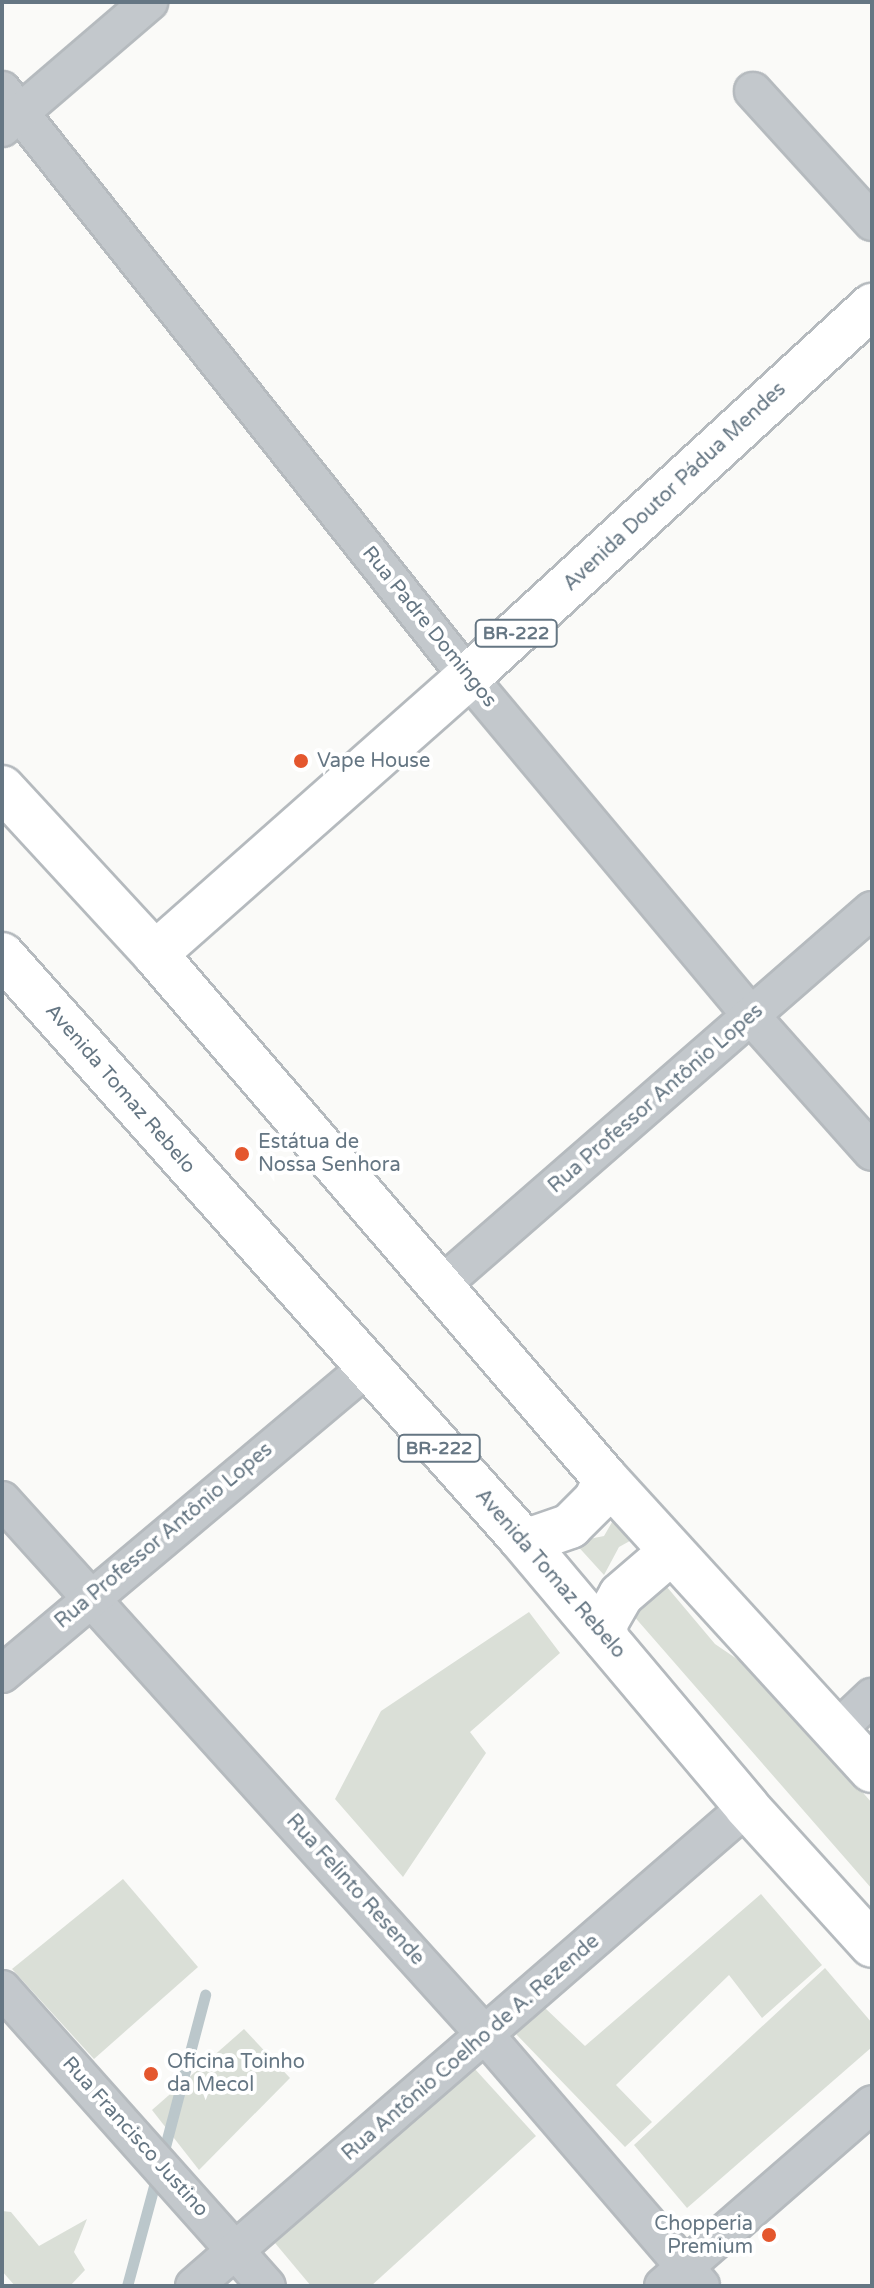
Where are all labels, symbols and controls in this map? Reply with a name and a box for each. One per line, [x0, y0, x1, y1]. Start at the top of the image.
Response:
street label: Avenida Doutor Pádua Mendes [559, 378, 791, 596]
street label: Rua Padre Domingos [357, 542, 501, 712]
road number: BR-222 [474, 619, 558, 647]
place label: Vape House [317, 749, 430, 773]
marker: Vape House [292, 752, 310, 770]
street label: Avenida Tomaz Rebelo [40, 999, 200, 1179]
street label: Rua Professor Antônio Lopes [544, 999, 768, 1199]
place label: Estátua de Nossa Senhora [258, 1130, 401, 1177]
marker: Estátua de Nossa Senhora [233, 1145, 251, 1163]
road number: BR-222 [397, 1434, 481, 1462]
street label: Rua Professor Antônio Lopes [50, 1438, 278, 1634]
street label: Avenida Tomaz Rebelo [470, 1484, 630, 1664]
street label: Rua Felinto Resende [281, 1810, 429, 1970]
street label: Rua Antônio Coelho de A. Rezende [338, 1930, 604, 2166]
place label: Oficina Toinho da Mecol [167, 2050, 305, 2097]
street label: Rua Francisco Justino [57, 2052, 213, 2222]
marker: Oficina Toinho da Mecol [142, 2065, 160, 2083]
place label: Chopperia Premium [654, 2212, 753, 2259]
marker: Chopperia Premium [760, 2226, 778, 2244]

